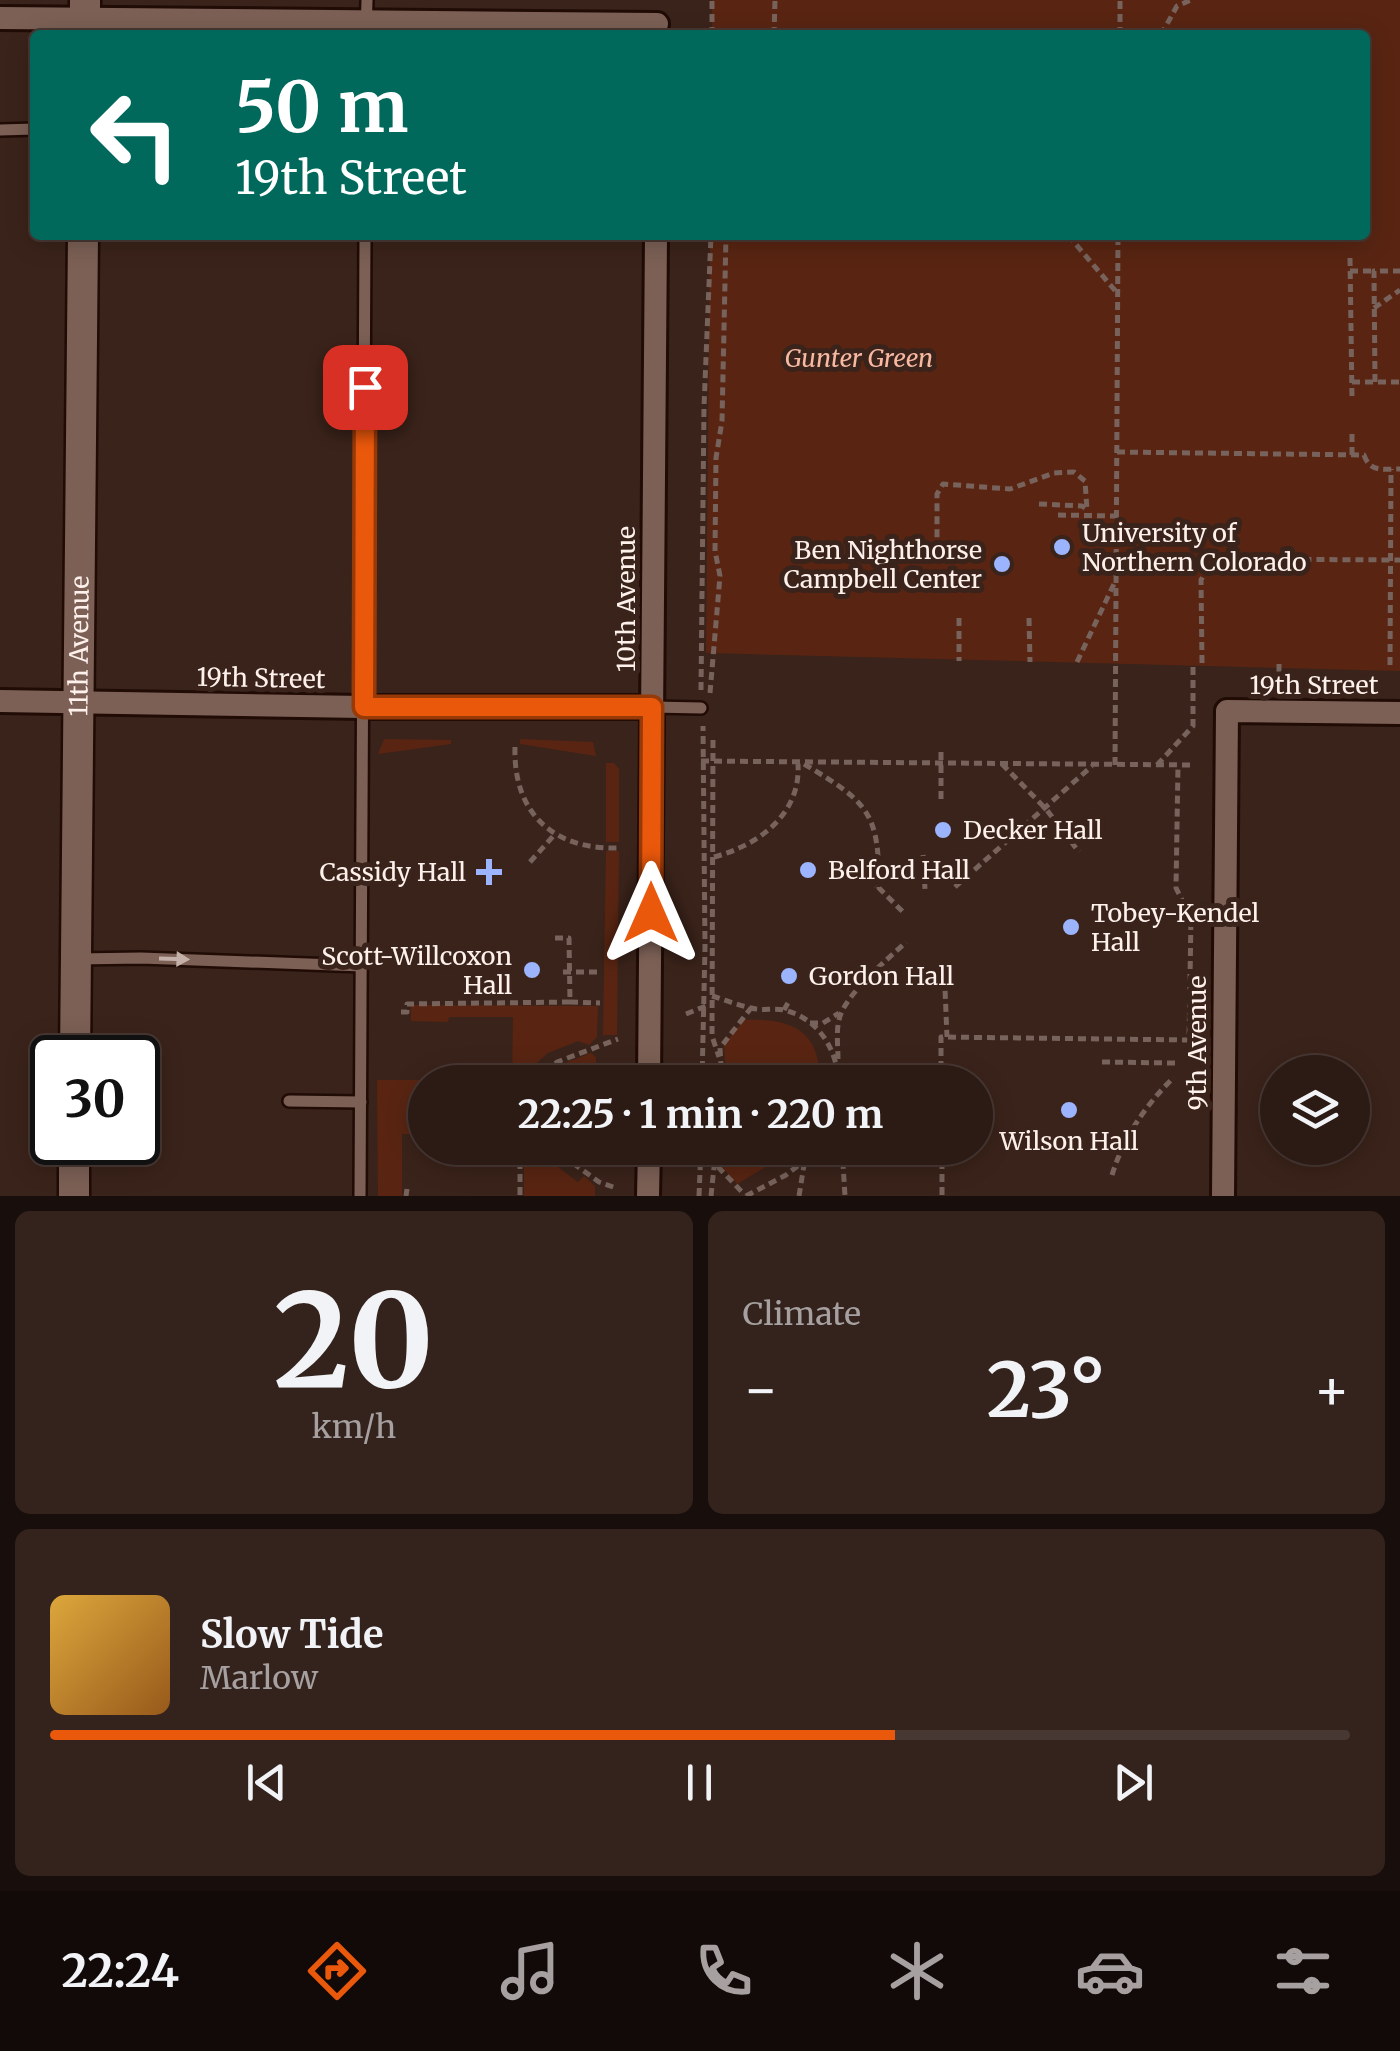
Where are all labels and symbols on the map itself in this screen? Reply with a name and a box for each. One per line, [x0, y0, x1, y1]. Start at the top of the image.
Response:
park label: Gunter Green [785, 342, 933, 374]
pin [323, 345, 408, 430]
place label: University of Northern Colorado [1082, 517, 1307, 578]
street label: 10th Avenue [610, 526, 642, 672]
place label: Ben Nighthorse Campbell Center [783, 534, 982, 595]
marker: University of Northern Colorado [1051, 536, 1073, 558]
marker: Ben Nighthorse Campbell Center [991, 553, 1013, 575]
street label: 11th Avenue [62, 575, 96, 717]
street label: 19th Street [196, 661, 326, 695]
street label: 19th Street [1250, 669, 1379, 701]
place label: Decker Hall [963, 814, 1103, 846]
marker: Decker Hall [932, 819, 954, 841]
place label: Belford Hall [828, 854, 970, 886]
place label: Cassidy Hall [319, 856, 466, 888]
marker: Cassidy Hall [476, 859, 502, 885]
marker: Belford Hall [797, 859, 819, 881]
position arrow [599, 861, 703, 965]
place label: Tobey-Kendel Hall [1091, 897, 1259, 958]
marker: Tobey-Kendel Hall [1060, 916, 1082, 938]
place label: Scott-Willcoxon Hall [321, 940, 512, 1001]
one-way arrow [158, 951, 190, 967]
marker: Scott-Willcoxon Hall [521, 959, 543, 981]
place label: Gordon Hall [809, 960, 954, 992]
marker: Gordon Hall [778, 965, 800, 987]
street label: 9th Avenue [1181, 976, 1213, 1110]
speed limit sign: 30 [30, 1035, 160, 1165]
marker: Wilson Hall [1058, 1099, 1080, 1121]
place label: Wilson Hall [999, 1125, 1139, 1157]

